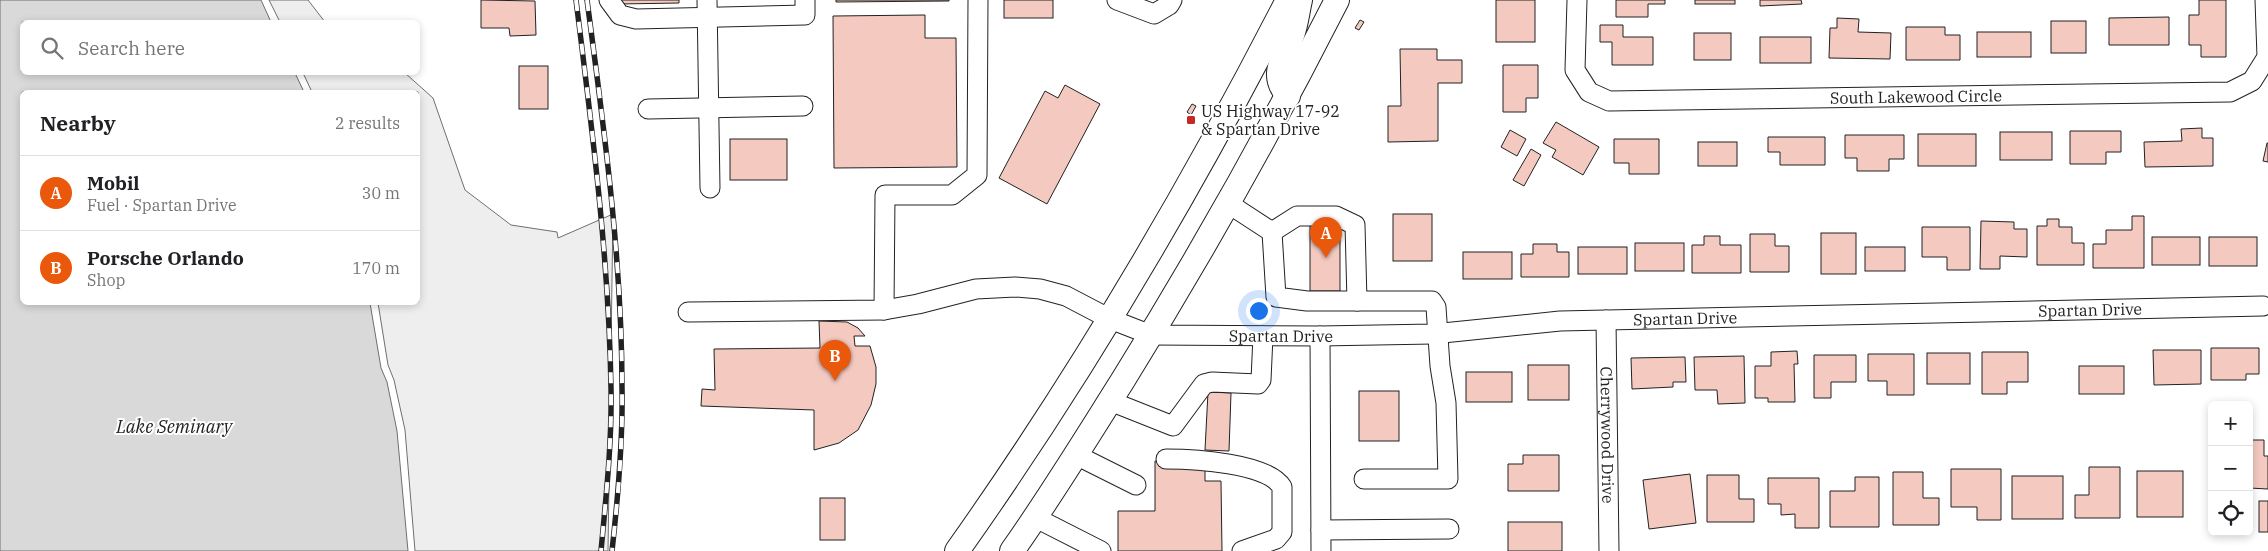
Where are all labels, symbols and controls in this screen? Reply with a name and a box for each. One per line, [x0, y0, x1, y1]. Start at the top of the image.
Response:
search box [20, 20, 420, 75]
icon: search [38, 34, 66, 62]
text: Search here [78, 36, 185, 60]
street label: South Lakewood Circle [1830, 85, 2002, 108]
place label: US Highway 17-92 & Spartan Drive [1201, 101, 1340, 139]
text: Nearby [40, 109, 116, 137]
text: 2 results [335, 113, 400, 133]
marker: US Highway 17-92 & Spartan Drive [1185, 114, 1197, 126]
text: Mobil [87, 171, 140, 195]
text: A [50, 183, 62, 203]
text: 30 m [362, 183, 400, 203]
text: Fuel · Spartan Drive [87, 195, 237, 215]
pin: A [1310, 217, 1342, 258]
text: Porsche Orlando [87, 246, 244, 270]
text: B [50, 258, 62, 278]
text: 170 m [352, 258, 400, 278]
text: Shop [87, 270, 125, 290]
your location [1246, 298, 1272, 324]
street label: Spartan Drive [2038, 299, 2142, 321]
street label: Spartan Drive [1633, 307, 1737, 329]
street label: Spartan Drive [1229, 325, 1333, 346]
pin: B [819, 340, 851, 381]
street label: Cherrywood Drive [1597, 366, 1618, 504]
map controls [2208, 401, 2253, 536]
button: + [2208, 401, 2253, 446]
water label: Lake Seminary [115, 415, 234, 438]
button: − [2208, 446, 2253, 491]
button: locate [2208, 491, 2253, 536]

